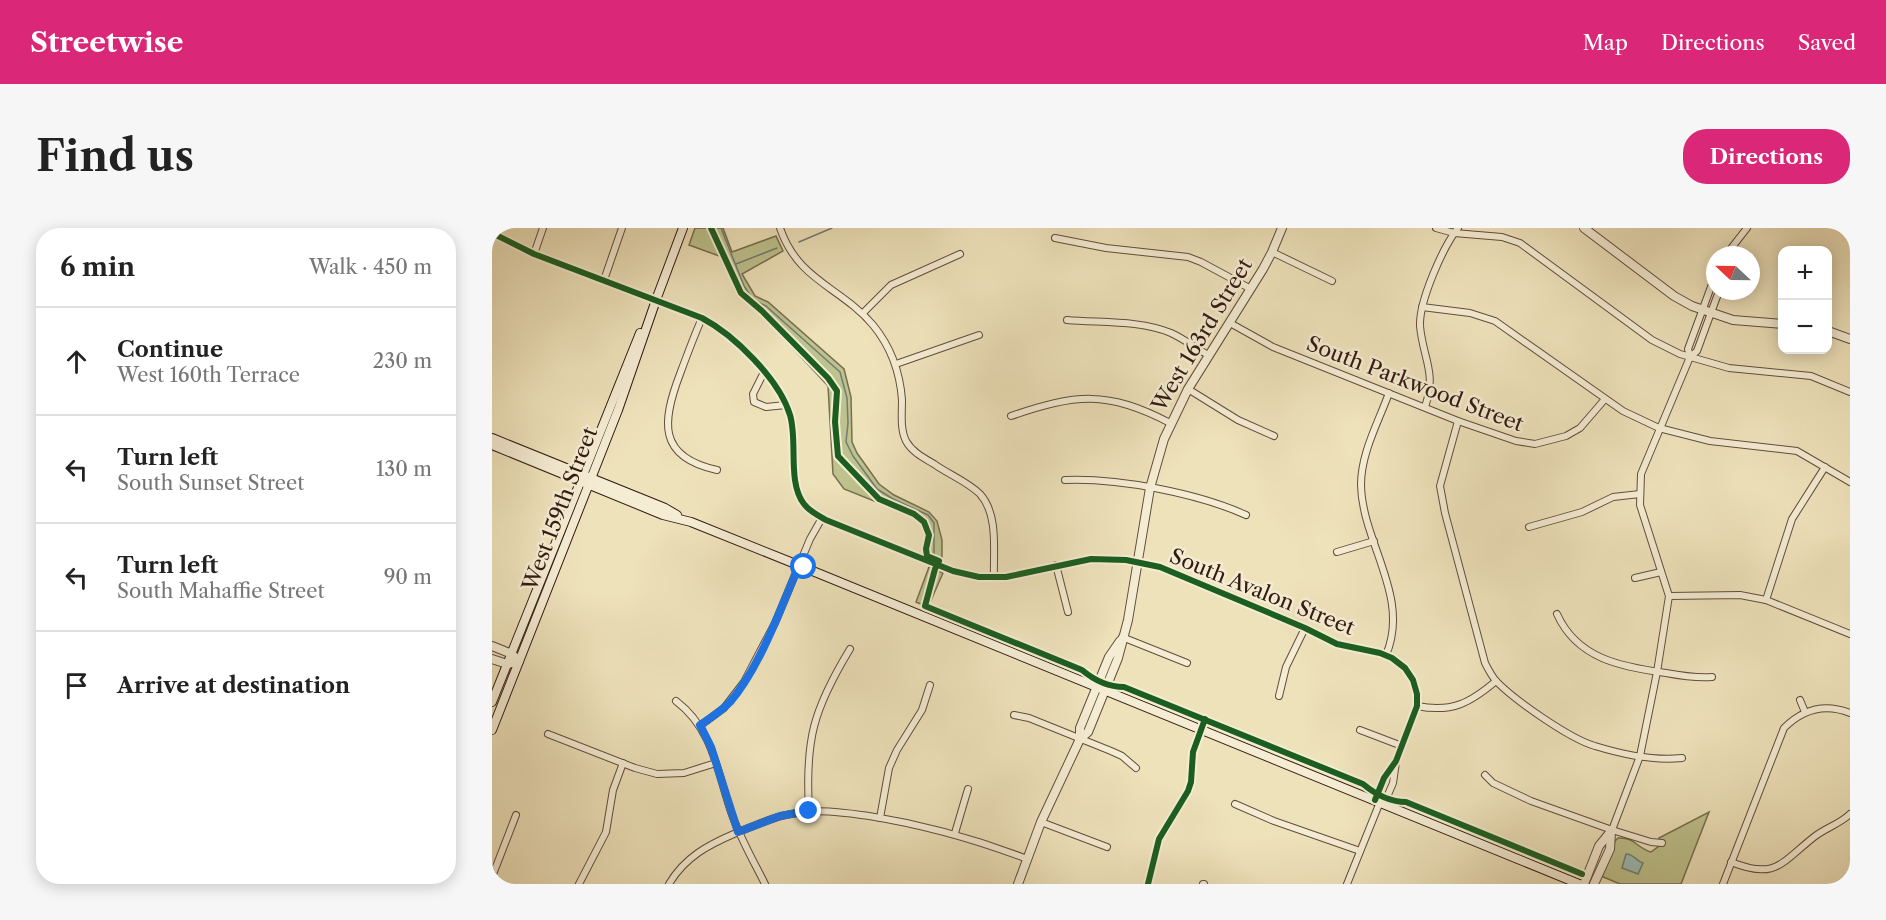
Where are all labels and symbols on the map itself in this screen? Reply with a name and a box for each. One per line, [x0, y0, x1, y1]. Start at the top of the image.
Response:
north arrow [1706, 246, 1760, 300]
street label: West 163rd Street [1145, 253, 1257, 417]
street label: South Parkwood Street [1303, 331, 1528, 437]
street label: West 159th Street [516, 423, 602, 595]
street label: South Avalon Street [1166, 543, 1359, 640]
route start [790, 553, 816, 579]
route end [795, 797, 821, 823]

